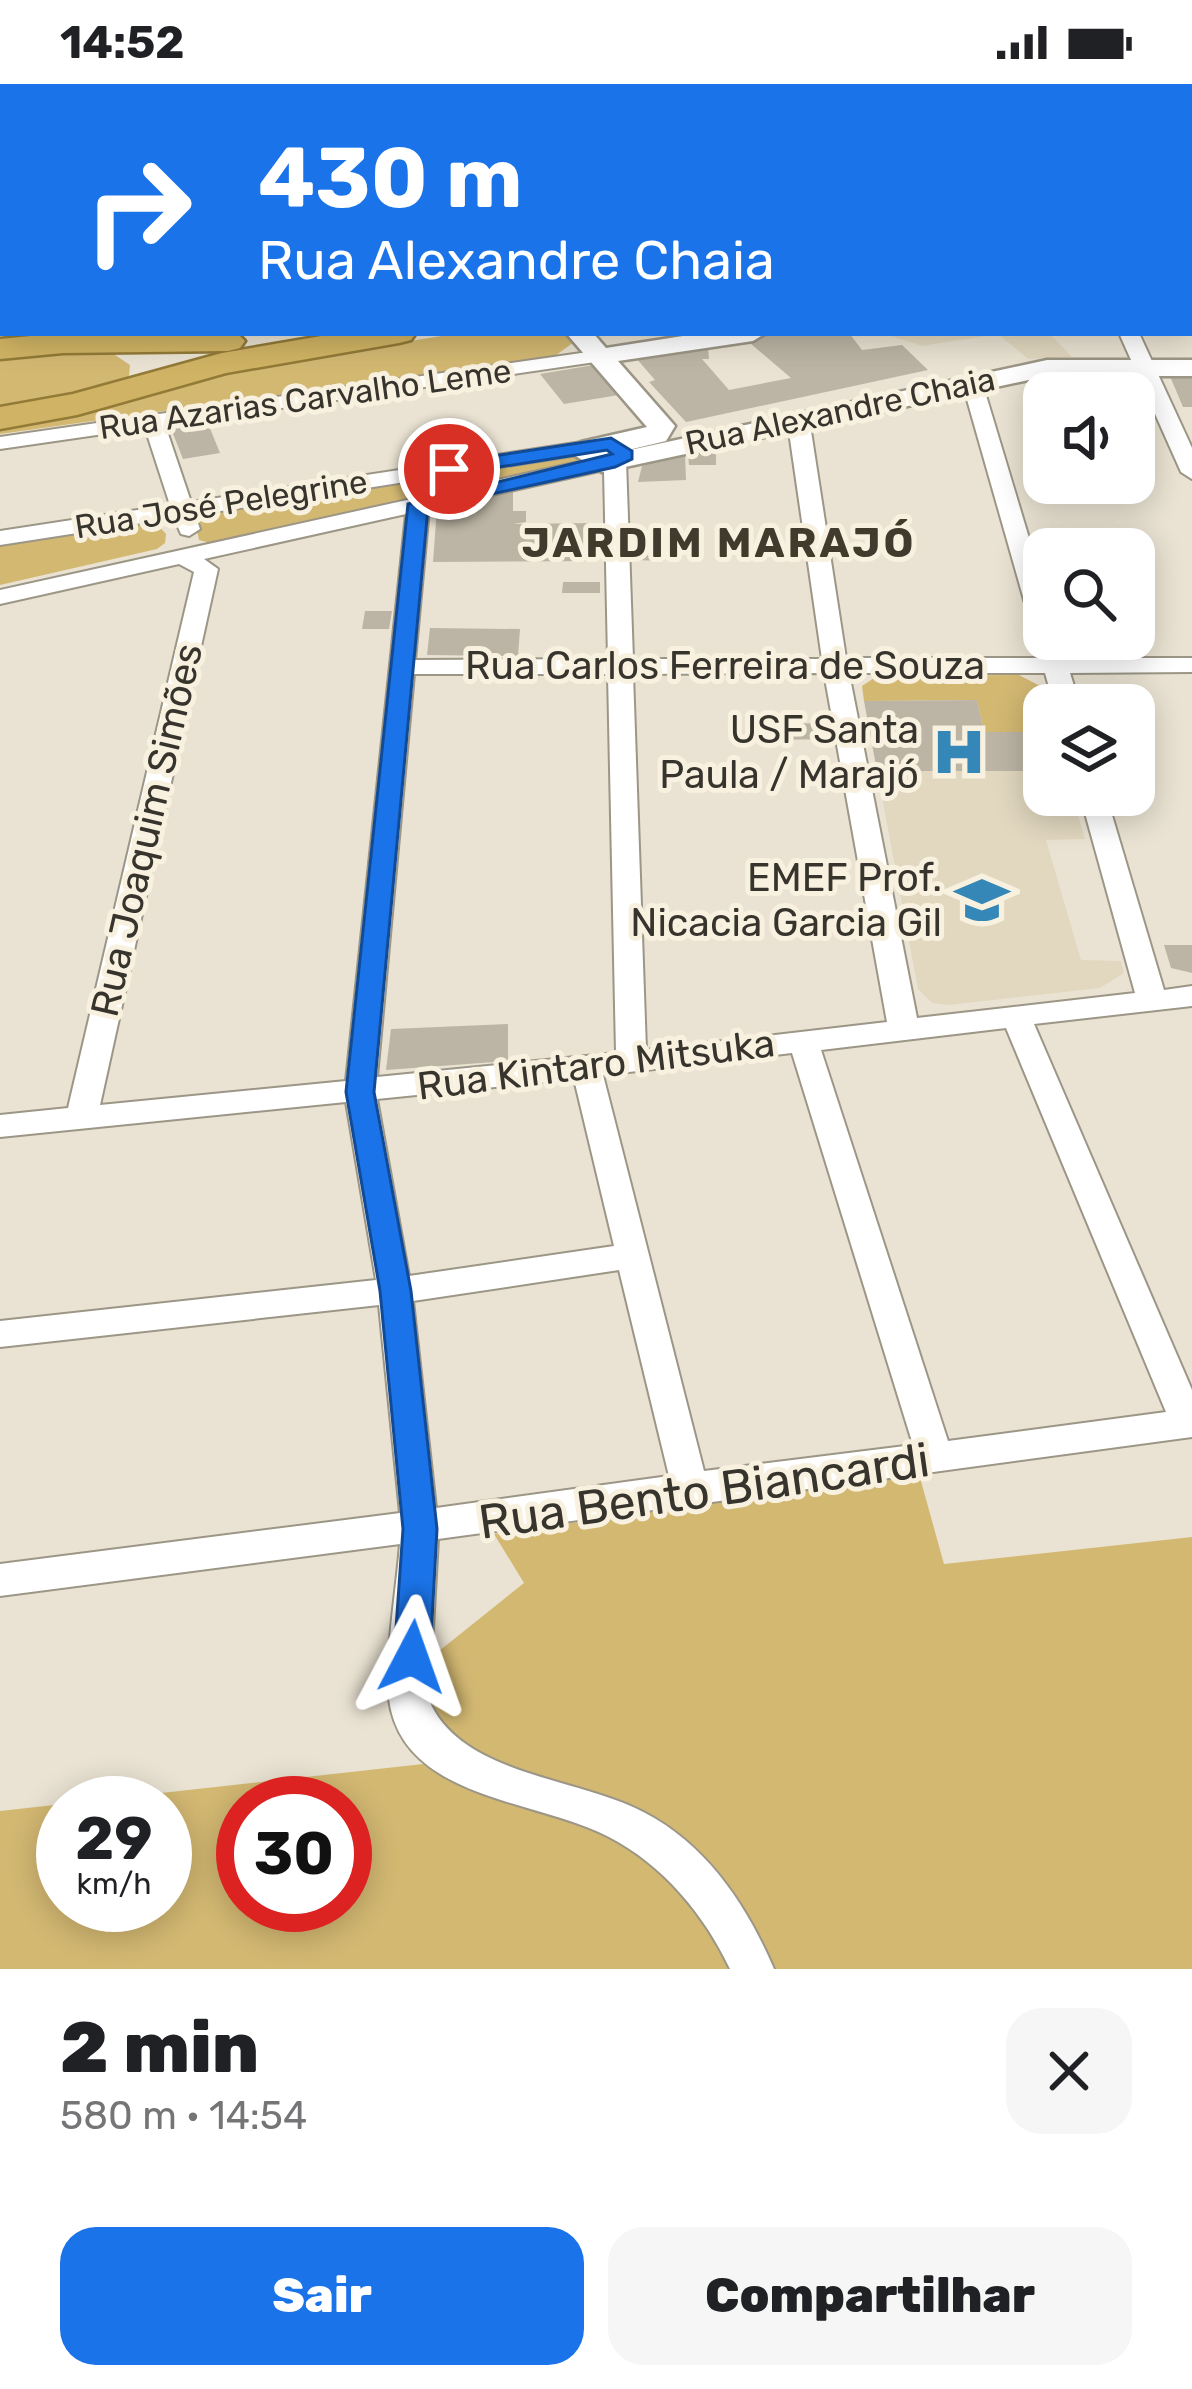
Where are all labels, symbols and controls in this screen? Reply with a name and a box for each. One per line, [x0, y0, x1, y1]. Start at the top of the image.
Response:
text: 14:52 [60, 16, 185, 69]
text: 430 m [258, 128, 523, 228]
icon: right [60, 132, 216, 288]
text: Rua Alexandre Chaia [258, 229, 775, 293]
street label: Rua Azarias Carvalho Leme [96, 351, 514, 447]
street label: Rua Alexandre Chaia [681, 359, 999, 463]
map controls [1023, 372, 1155, 816]
button: sound [1023, 372, 1155, 504]
pin [398, 418, 500, 520]
icon: arrive [416, 436, 482, 502]
street label: Rua José Pelegrine [72, 462, 370, 546]
district label: JARDIM MARAJÓ [522, 518, 916, 568]
button: search [1023, 528, 1155, 660]
street label: Rua Joaquim Simões [82, 639, 212, 1021]
street label: Rua Carlos Ferreira de Souza [465, 643, 985, 689]
button: layers [1023, 684, 1155, 816]
place label: USF Santa Paula / Marajó [659, 707, 919, 798]
hospital icon: USF Santa Paula / Marajó [930, 723, 988, 781]
place label: EMEF Prof. Nicacia Garcia Gil [630, 855, 942, 946]
school or university icon: EMEF Prof. Nicacia Garcia Gil [953, 871, 1011, 929]
street label: Rua Kintaro Mitsuka [415, 1020, 777, 1110]
street label: Rua Bento Biancardi [475, 1431, 933, 1551]
position arrow [349, 1594, 475, 1720]
speed limit sign: 30 [216, 1776, 372, 1932]
text: 29 [75, 1803, 153, 1874]
text: km/h [77, 1866, 151, 1902]
text: 2 min [60, 2005, 259, 2090]
button: close [1006, 2008, 1132, 2134]
text: 580 m · 14:54 [60, 2093, 307, 2139]
button: Sair [60, 2227, 584, 2365]
button: Compartilhar [608, 2227, 1132, 2365]

